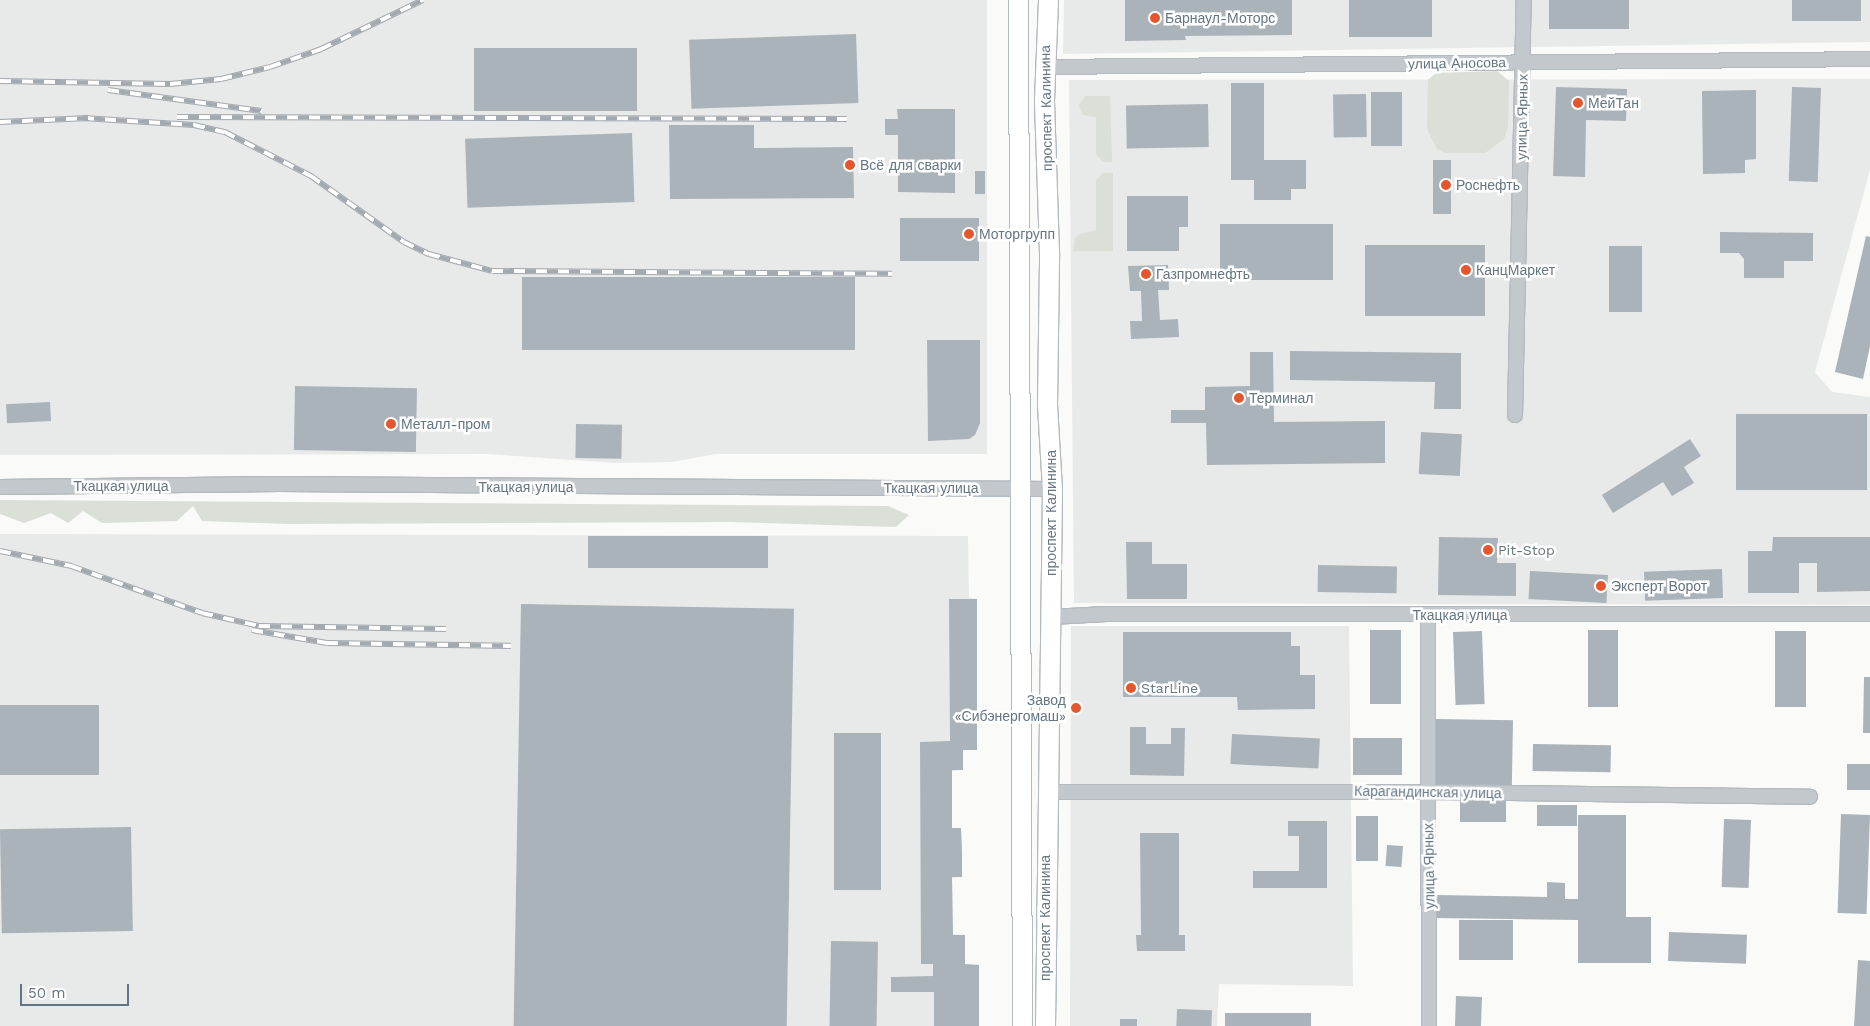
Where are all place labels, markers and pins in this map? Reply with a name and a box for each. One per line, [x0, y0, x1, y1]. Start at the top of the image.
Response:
place label: Барнаул-Моторс [1165, 10, 1275, 26]
marker: Барнаул-Моторс [1149, 12, 1161, 24]
place label: МейТан [1588, 95, 1639, 111]
marker: МейТан [1572, 97, 1584, 109]
place label: Всё для сварки [860, 157, 961, 173]
marker: Всё для сварки [844, 159, 856, 171]
place label: Роснефть [1456, 177, 1520, 193]
marker: Роснефть [1440, 179, 1452, 191]
place label: Моторгрупп [979, 226, 1055, 242]
marker: Моторгрупп [963, 228, 975, 240]
place label: КанцМаркет [1476, 262, 1555, 278]
marker: КанцМаркет [1460, 264, 1472, 276]
place label: Газпромнефть [1156, 266, 1250, 282]
marker: Газпромнефть [1140, 268, 1152, 280]
place label: Терминал [1249, 390, 1313, 406]
marker: Терминал [1233, 392, 1245, 404]
place label: Металл-пром [401, 416, 490, 432]
marker: Металл-пром [385, 418, 397, 430]
place label: Pit-Stop [1498, 542, 1555, 558]
marker: Pit-Stop [1482, 544, 1494, 556]
place label: Эксперт Ворот [1611, 578, 1707, 594]
marker: Эксперт Ворот [1595, 580, 1607, 592]
place label: StarLine [1141, 680, 1198, 696]
marker: StarLine [1125, 682, 1137, 694]
place label: Завод «Сибэнергомаш» [955, 692, 1066, 724]
marker: Завод «Сибэнергомаш» [1070, 702, 1082, 714]

